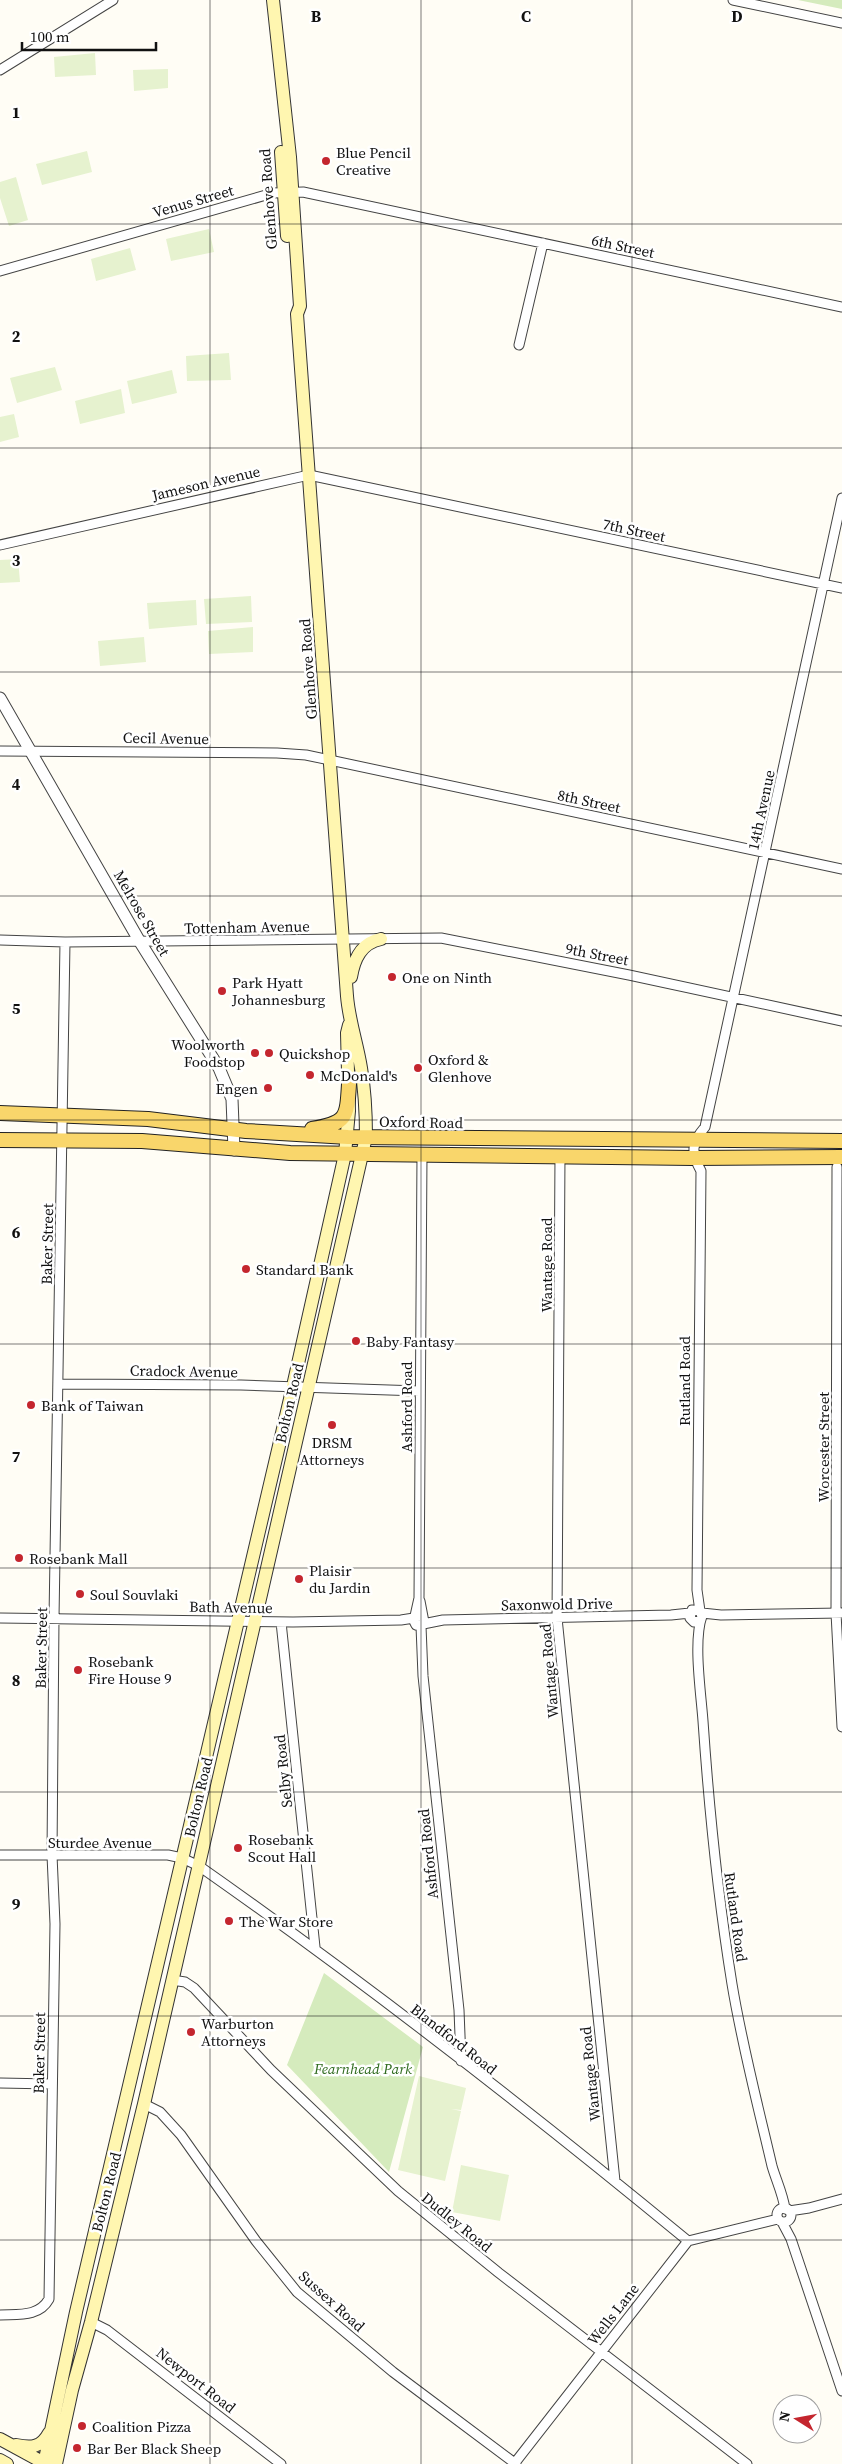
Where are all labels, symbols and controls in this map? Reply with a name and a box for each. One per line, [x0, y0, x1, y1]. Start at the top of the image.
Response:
text: B [311, 5, 322, 27]
text: C [521, 5, 531, 27]
text: D [731, 5, 743, 27]
scale bar [22, 20, 156, 52]
text: 100 m [30, 26, 70, 47]
text: 1 [12, 101, 20, 123]
place label: Blue Pencil Creative [336, 142, 411, 180]
street label: Glenhove Road [254, 147, 282, 250]
marker: Blue Pencil Creative [320, 155, 332, 167]
street label: Venus Street [150, 179, 236, 223]
street label: 6th Street [590, 229, 656, 263]
text: 2 [12, 325, 21, 347]
street label: Jameson Avenue [149, 460, 263, 506]
street label: 7th Street [601, 513, 667, 547]
text: 3 [12, 549, 21, 571]
street label: Glenhove Road [294, 617, 322, 720]
street label: Cecil Avenue [123, 727, 210, 749]
street label: 14th Avenue [742, 768, 780, 852]
text: 4 [12, 773, 21, 795]
street label: 8th Street [556, 784, 622, 818]
street label: Melrose Street [109, 866, 175, 960]
street label: Tottenham Avenue [184, 915, 310, 939]
street label: 9th Street [564, 938, 630, 970]
place label: One on Ninth [402, 967, 492, 988]
marker: One on Ninth [386, 971, 398, 983]
place label: Park Hyatt Johannesburg [231, 972, 326, 1010]
marker: Park Hyatt Johannesburg [216, 985, 228, 997]
text: 5 [12, 997, 21, 1019]
place label: Woolworth Foodstop [171, 1034, 245, 1072]
place label: Quickshop [279, 1043, 350, 1064]
marker: Woolworth Foodstop [249, 1047, 261, 1059]
marker: Quickshop [263, 1047, 275, 1059]
place label: Oxford & Glenhove [428, 1049, 492, 1087]
marker: Oxford & Glenhove [412, 1062, 424, 1074]
place label: McDonald's [320, 1065, 397, 1086]
marker: McDonald's [304, 1069, 316, 1081]
place label: Engen [216, 1078, 258, 1099]
marker: Engen [262, 1082, 274, 1094]
street label: Oxford Road [379, 1111, 464, 1133]
street label: Baker Street [36, 1203, 58, 1285]
street label: Wantage Road [536, 1217, 557, 1313]
text: 6 [12, 1221, 21, 1243]
place label: Standard Bank [256, 1259, 354, 1280]
marker: Standard Bank [240, 1263, 252, 1275]
place label: Baby Fantasy [366, 1331, 454, 1352]
marker: Baby Fantasy [350, 1335, 362, 1347]
street label: Rutland Road [674, 1335, 695, 1426]
street label: Cradock Avenue [130, 1360, 239, 1382]
street label: Bolton Road [270, 1360, 309, 1445]
street label: Ashford Road [396, 1361, 417, 1452]
street label: Worcester Street [813, 1392, 834, 1502]
place label: Bank of Taiwan [41, 1395, 144, 1416]
marker: Bank of Taiwan [25, 1399, 37, 1411]
marker: DRSM Attorneys [326, 1419, 338, 1431]
place label: DRSM Attorneys [300, 1432, 364, 1470]
text: 7 [12, 1445, 21, 1467]
place label: Rosebank Mall [29, 1548, 128, 1569]
marker: Rosebank Mall [13, 1552, 25, 1564]
place label: Plaisir du Jardin [309, 1560, 371, 1598]
marker: Plaisir du Jardin [293, 1573, 305, 1585]
place label: Soul Souvlaki [90, 1584, 179, 1605]
marker: Soul Souvlaki [74, 1588, 86, 1600]
street label: Saxonwold Drive [501, 1593, 613, 1615]
street label: Bath Avenue [189, 1596, 273, 1618]
street label: Baker Street [30, 1607, 52, 1689]
street label: Wantage Road [534, 1622, 564, 1719]
place label: Rosebank Fire House 9 [88, 1651, 172, 1689]
marker: Rosebank Fire House 9 [72, 1664, 84, 1676]
text: 8 [12, 1669, 20, 1691]
street label: Selby Road [269, 1733, 297, 1809]
street label: Bolton Road [179, 1754, 218, 1839]
street label: Ashford Road [413, 1807, 443, 1900]
place label: Rosebank Scout Hall [248, 1829, 317, 1867]
street label: Sturdee Avenue [48, 1832, 152, 1853]
marker: Rosebank Scout Hall [232, 1842, 244, 1854]
street label: Rutland Road [719, 1871, 753, 1964]
text: 9 [12, 1893, 21, 1915]
place label: The War Store [239, 1911, 333, 1932]
marker: The War Store [223, 1915, 235, 1927]
street label: Blandford Road [406, 1999, 502, 2080]
street label: Baker Street [28, 2012, 50, 2094]
place label: Warburton Attorneys [201, 2013, 274, 2051]
street label: Wantage Road [575, 2025, 605, 2122]
marker: Warburton Attorneys [185, 2026, 197, 2038]
park label: Fearnhead Park [313, 2058, 413, 2079]
street label: Bolton Road [86, 2149, 126, 2234]
street label: Dudley Road [417, 2187, 497, 2257]
street label: Sussex Road [294, 2266, 370, 2337]
street label: Wells Lane [582, 2278, 644, 2349]
street label: Newport Road [152, 2342, 241, 2418]
north arrow [772, 2394, 822, 2444]
text: N [773, 2410, 795, 2423]
place label: Coalition Pizza [92, 2416, 192, 2437]
marker: Coalition Pizza [76, 2420, 88, 2432]
place label: Bar Ber Black Sheep [87, 2438, 222, 2459]
marker: Bar Ber Black Sheep [71, 2442, 83, 2454]

